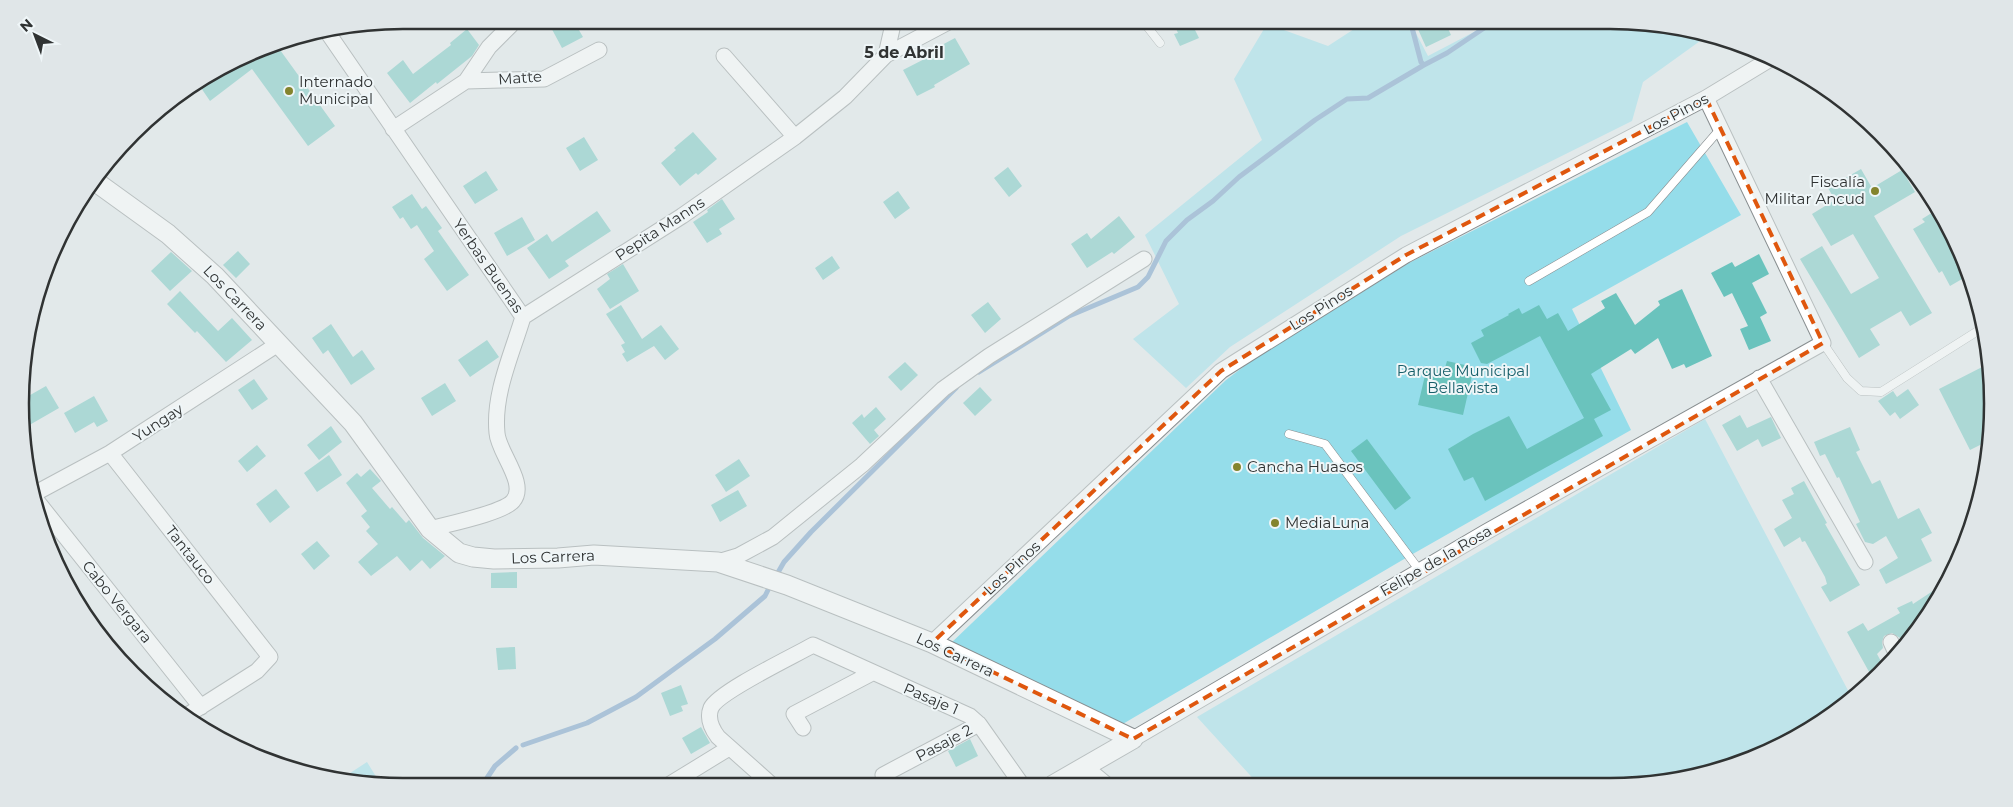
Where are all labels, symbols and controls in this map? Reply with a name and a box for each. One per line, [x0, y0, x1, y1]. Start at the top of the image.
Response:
north arrow [10, 10, 60, 60]
text: N [16, 15, 37, 36]
district label: 5 de Abril [864, 43, 944, 62]
street label: Matte [497, 66, 543, 89]
place label: Internado Municipal [299, 72, 373, 108]
marker: Internado Municipal [283, 85, 295, 97]
street label: Los Pinos [1640, 88, 1712, 139]
place label: Fiscalía Militar Ancud [1765, 172, 1865, 208]
marker: Fiscalía Militar Ancud [1869, 185, 1881, 197]
street label: Pepita Manns [611, 193, 708, 265]
street label: Yerbas Buenas [449, 215, 528, 316]
street label: Los Carrera [199, 261, 271, 334]
street label: Los Pinos [1286, 281, 1356, 334]
park label: Parque Municipal Bellavista [1397, 361, 1529, 397]
street label: Yungay [129, 399, 187, 446]
place label: Cancha Huasos [1247, 457, 1363, 476]
marker: Cancha Huasos [1231, 461, 1243, 473]
place label: MediaLuna [1285, 513, 1369, 532]
marker: MediaLuna [1269, 517, 1281, 529]
street label: Tantauco [161, 521, 219, 588]
street label: Felipe de la Rosa [1376, 521, 1495, 600]
street label: Los Pinos [979, 536, 1044, 599]
street label: Los Carrera [511, 546, 595, 567]
street label: Cabo Vergara [78, 557, 156, 647]
street label: Los Carrera [913, 628, 997, 681]
street label: Pasaje 1 [901, 678, 962, 719]
street label: Pasaje 2 [912, 720, 975, 765]

